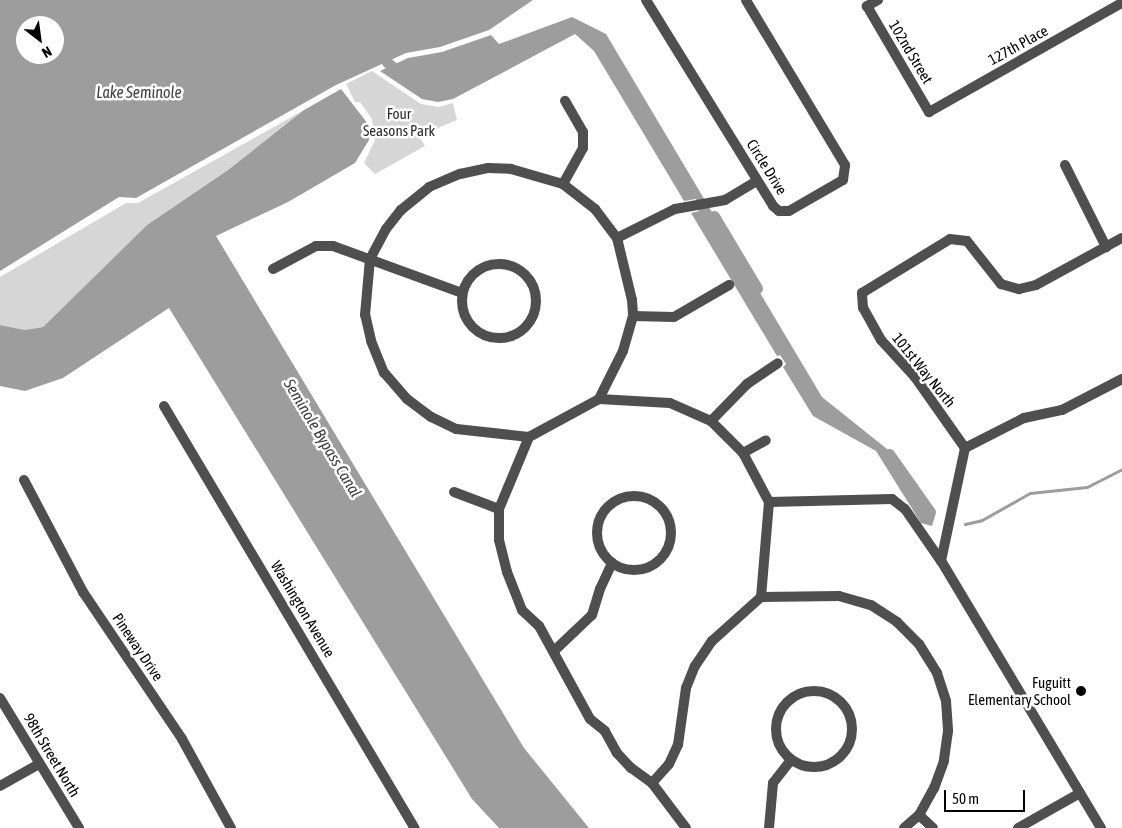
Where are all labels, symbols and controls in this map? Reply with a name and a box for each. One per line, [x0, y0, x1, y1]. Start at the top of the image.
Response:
north arrow [15, 15, 65, 65]
street label: 102nd Street [885, 17, 937, 87]
street label: 127th Place [985, 21, 1051, 69]
text: N [39, 43, 55, 61]
water label: Lake Seminole [96, 82, 182, 102]
park label: Four Seasons Park [363, 104, 435, 139]
street label: Circle Drive [743, 136, 791, 198]
street label: 101st Way North [889, 329, 959, 411]
water label: Seminole Bypass Canal [280, 375, 366, 501]
street label: Washington Avenue [267, 558, 339, 660]
street label: Pineway Drive [109, 610, 167, 684]
place label: Fuguitt Elementary School [968, 673, 1071, 708]
marker: Fuguitt Elementary School [1075, 685, 1087, 697]
street label: 98th Street North [20, 710, 84, 800]
scale bar [947, 780, 1028, 812]
text: 50 m [952, 790, 979, 807]

